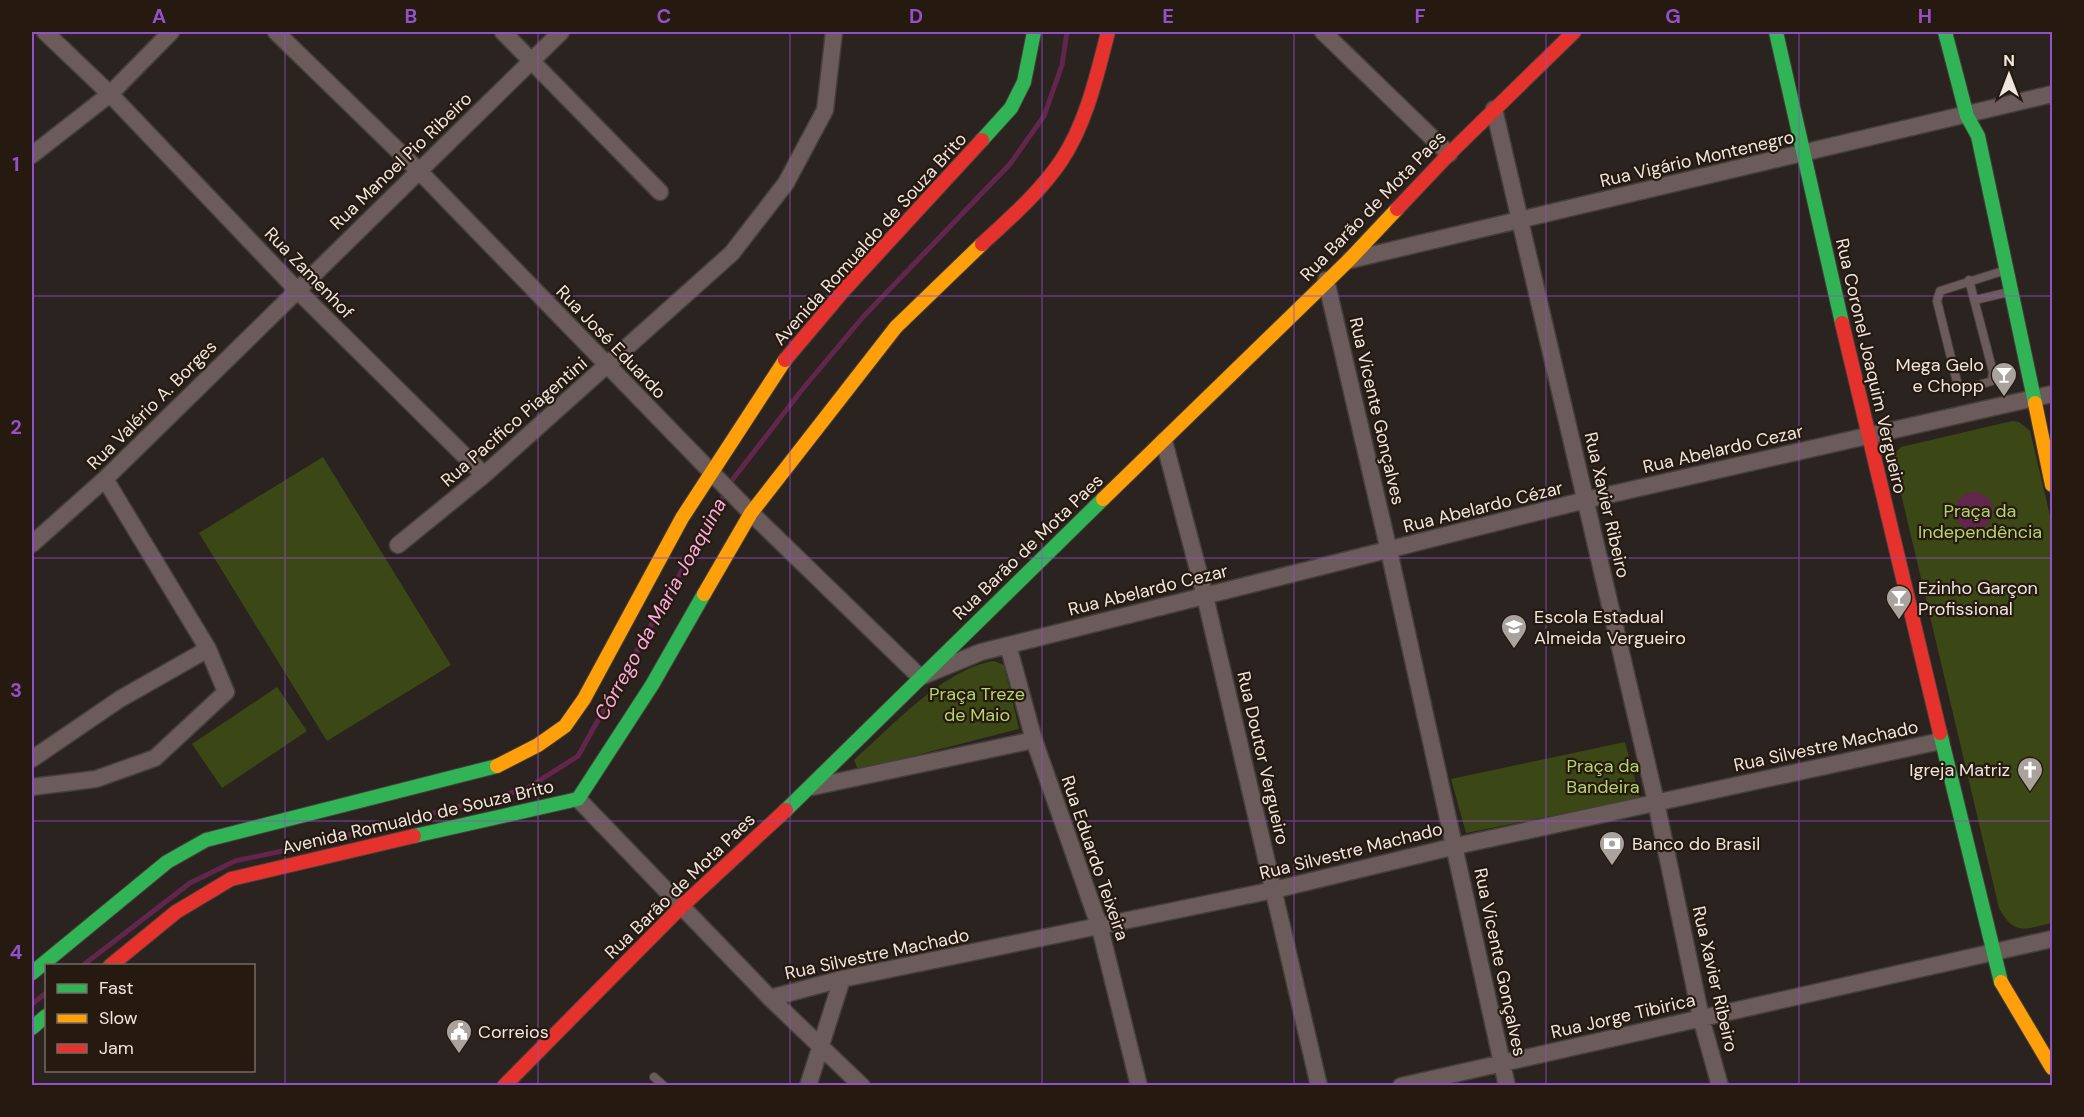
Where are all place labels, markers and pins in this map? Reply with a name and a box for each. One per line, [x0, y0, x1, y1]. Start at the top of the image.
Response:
place label: Mega Gelo e Chopp [1896, 353, 1984, 398]
bar icon: Mega Gelo e Chopp [1989, 360, 2019, 398]
place label: Ezinho Garçon Profissional [1918, 576, 2038, 621]
bar icon: Ezinho Garçon Profissional [1884, 583, 1914, 621]
place label: Escola Estadual Almeida Vergueiro [1534, 605, 1686, 650]
school or university icon: Escola Estadual Almeida Vergueiro [1499, 612, 1529, 650]
church icon: Igreja Matriz [2015, 755, 2045, 793]
place label: Igreja Matriz [1909, 758, 2010, 782]
bank icon: Banco do Brasil [1597, 829, 1627, 867]
place label: Banco do Brasil [1632, 832, 1760, 856]
public building icon: Correios [444, 1017, 474, 1055]
place label: Correios [478, 1020, 549, 1044]

